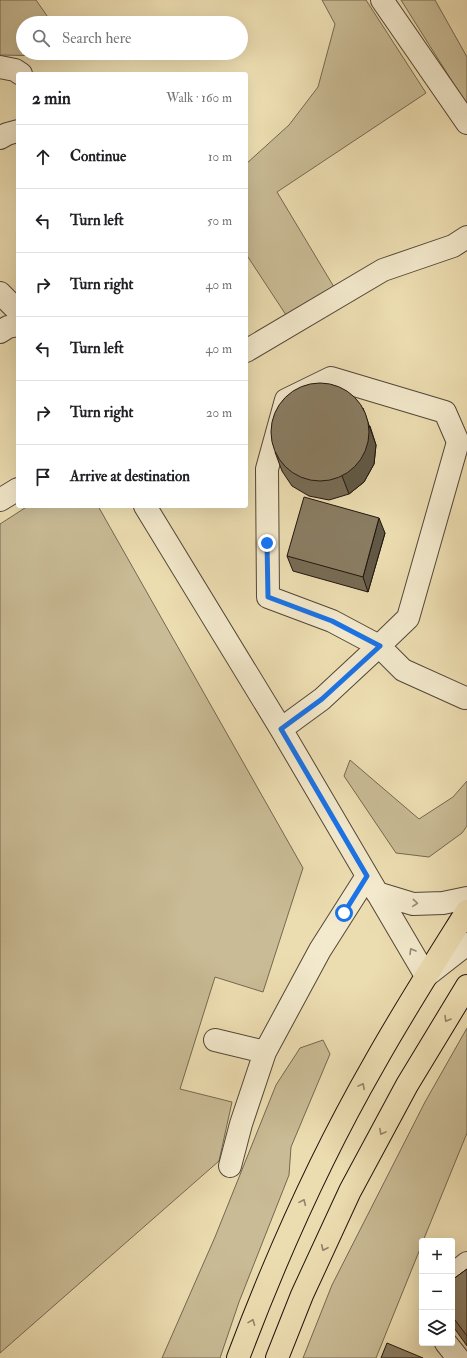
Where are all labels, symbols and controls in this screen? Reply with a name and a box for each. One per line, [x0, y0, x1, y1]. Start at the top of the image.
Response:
search box [16, 16, 248, 60]
icon: search [30, 27, 52, 49]
text: Search here [62, 29, 131, 48]
text: 2 min [32, 88, 71, 109]
text: Walk · 160 m [166, 90, 232, 106]
icon: ahead [32, 146, 54, 168]
text: Continue [70, 147, 126, 166]
text: 10 m [208, 149, 232, 165]
icon: left [32, 210, 54, 232]
text: Turn left [70, 211, 124, 230]
text: 50 m [207, 213, 232, 229]
icon: right [32, 274, 54, 296]
text: Turn right [70, 275, 133, 294]
text: 40 m [206, 277, 232, 293]
icon: left [32, 338, 54, 360]
text: Turn left [70, 339, 124, 358]
text: 40 m [206, 341, 232, 357]
icon: right [32, 402, 54, 424]
text: Turn right [70, 403, 133, 422]
text: 20 m [206, 405, 232, 421]
icon: arrive [32, 466, 54, 488]
text: Arrive at destination [70, 467, 190, 486]
route end [258, 534, 276, 552]
one-way arrow [412, 899, 418, 908]
route start [335, 904, 353, 922]
one-way arrow [409, 948, 416, 955]
one-way arrow [444, 1015, 451, 1022]
one-way arrow [357, 1083, 365, 1091]
one-way arrow [379, 1127, 387, 1135]
one-way arrow [298, 1199, 306, 1207]
map controls [419, 1238, 455, 1346]
button: + [419, 1238, 455, 1274]
one-way arrow [321, 1243, 329, 1251]
button: − [419, 1274, 455, 1310]
button: layers [419, 1310, 455, 1346]
one-way arrow [247, 1318, 255, 1325]

